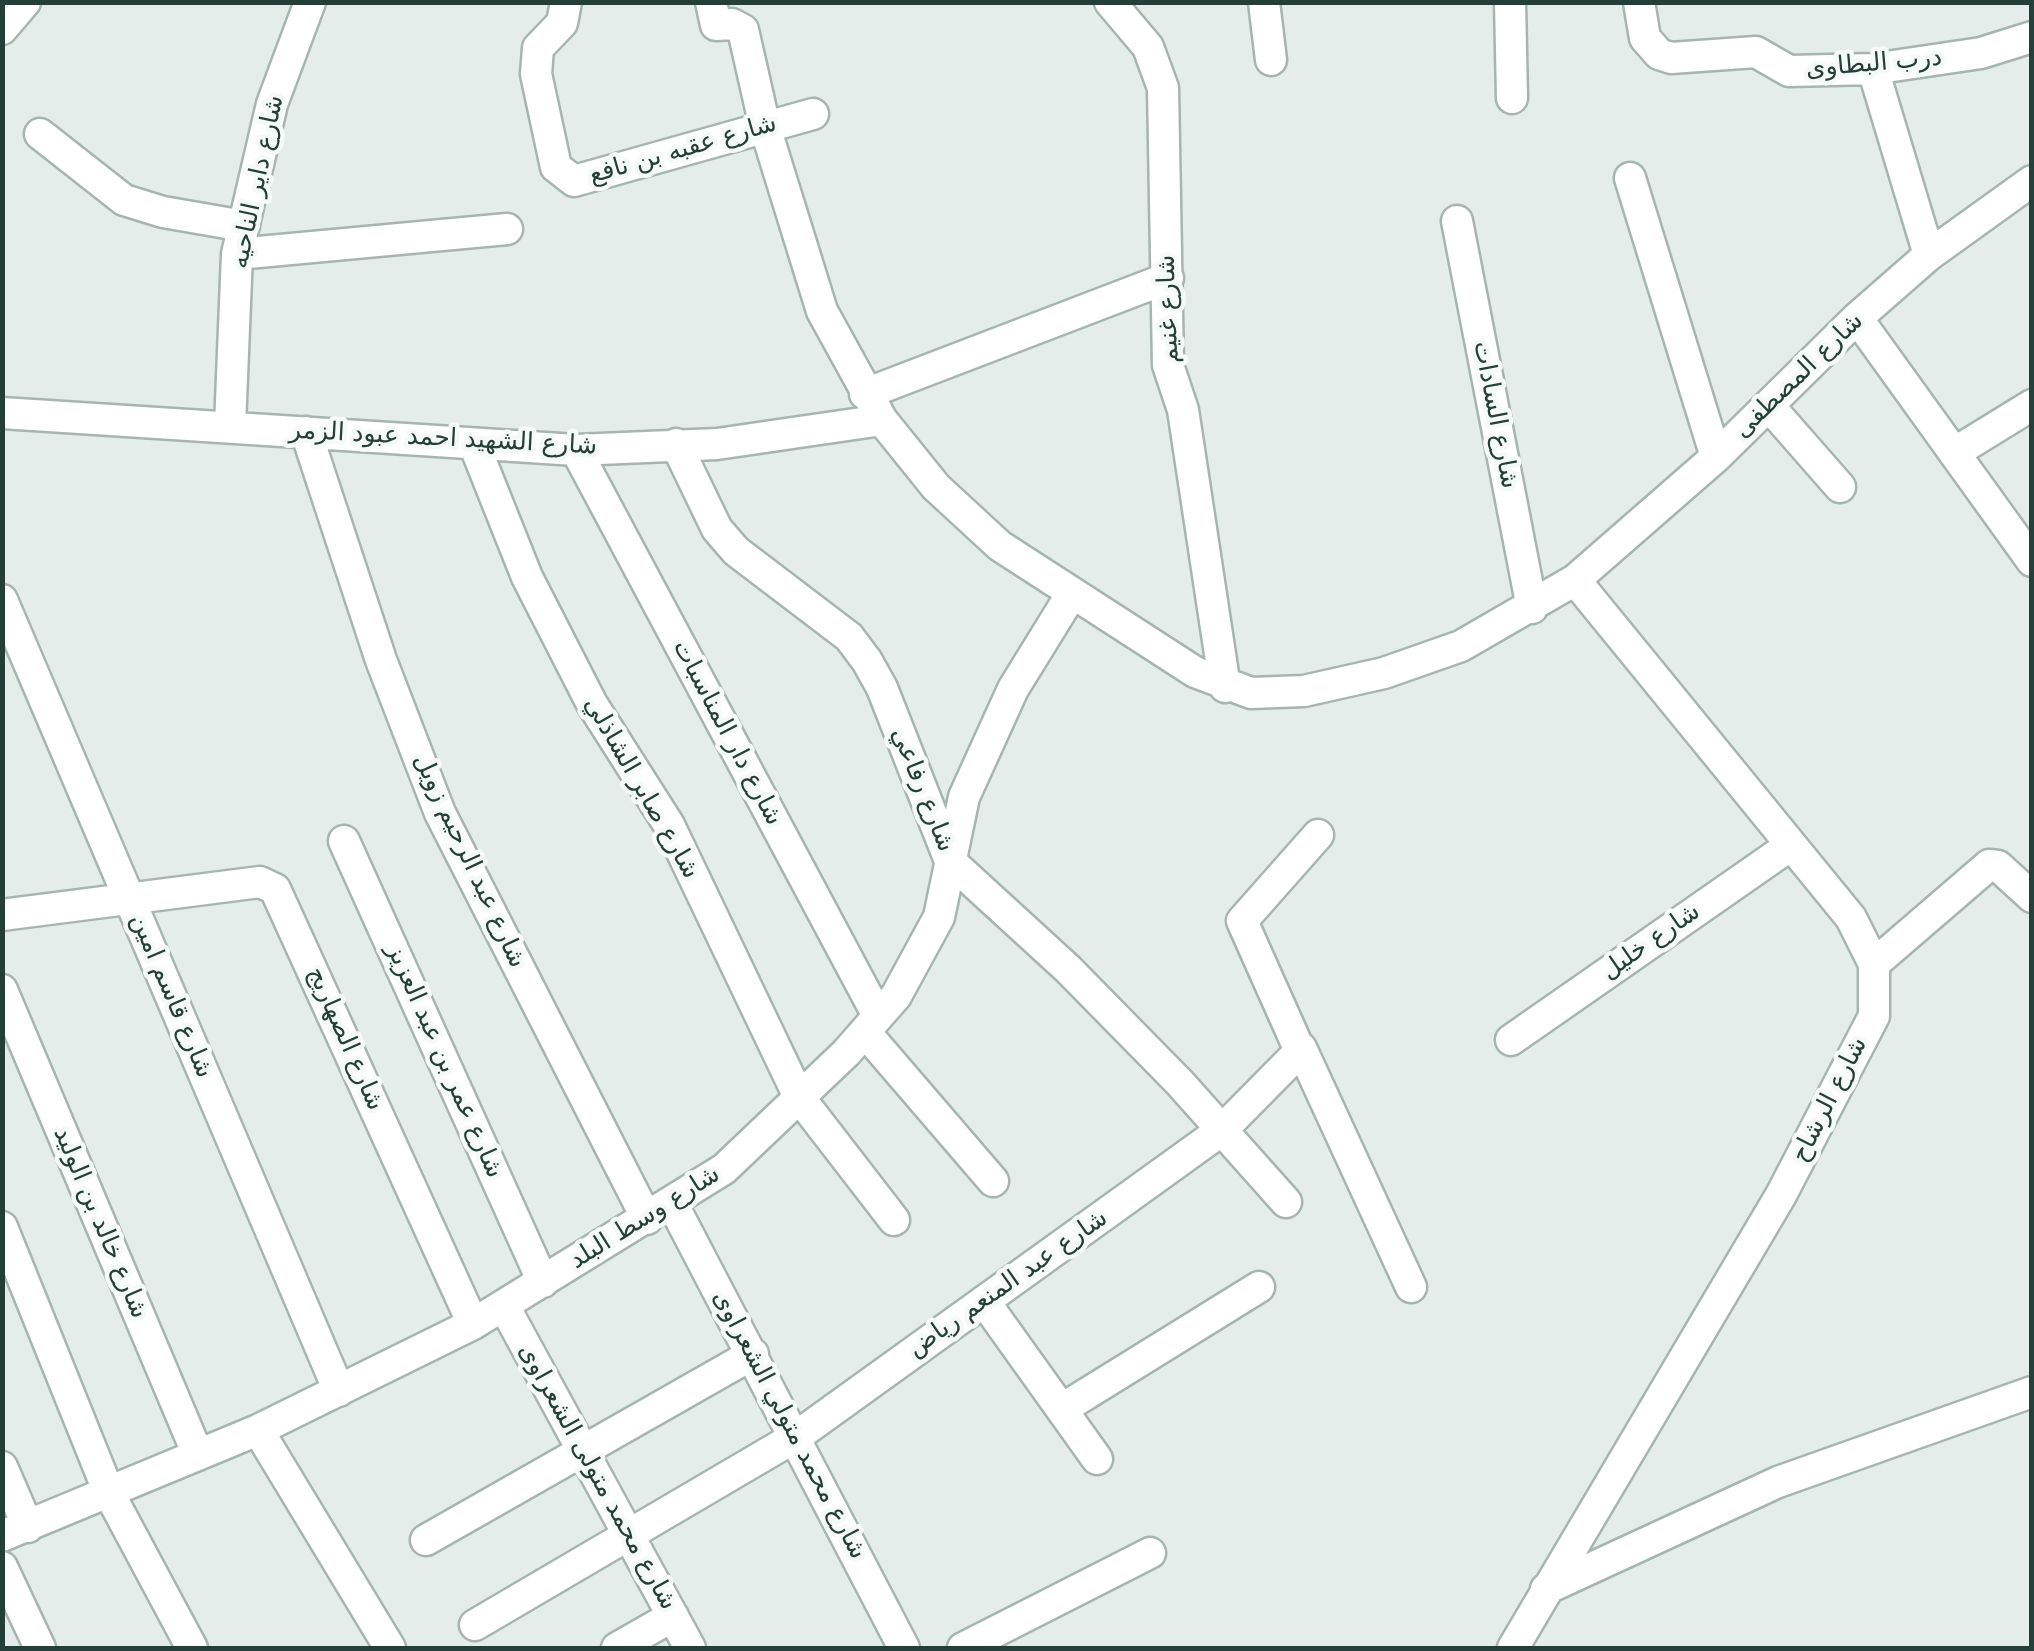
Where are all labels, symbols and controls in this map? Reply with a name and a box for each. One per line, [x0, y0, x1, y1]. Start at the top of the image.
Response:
street label: درب البطاوى [1805, 43, 1943, 85]
street label: شارع داير الناحيه [225, 93, 291, 271]
street label: شارع عقبه بن نافع [586, 109, 780, 191]
street label: شارع غنيم [1152, 254, 1186, 364]
street label: شارع المصطفى [1728, 307, 1870, 445]
street label: شارع السادات [1466, 339, 1524, 491]
street label: شارع الشهيد احمد عبود الزمر [288, 416, 598, 462]
street label: شارع دار المناسبات [666, 635, 788, 831]
street label: شارع صابر الشاذلي [577, 692, 705, 884]
street label: شارع رفاعي [884, 724, 960, 856]
street label: شارع عبد الرحيم زويل [406, 749, 532, 973]
street label: شارع خليل [1596, 897, 1706, 987]
street label: شارع قاسم امين [123, 909, 219, 1083]
street label: شارع عمر بن عبد العزيز [379, 939, 509, 1183]
street label: شارع الصهاريج [300, 963, 390, 1115]
street label: شارع الرشاح [1786, 1032, 1874, 1168]
street label: شارع خالد بن الوليد [46, 1123, 154, 1323]
street label: شارع وسط البلد [564, 1160, 726, 1276]
street label: شارع عبد المنعم رياض [902, 1204, 1114, 1364]
street label: شارع محمد متولي الشعراوى [705, 1285, 873, 1565]
street label: شارع محمد متولى الشعراوى [511, 1338, 683, 1616]

